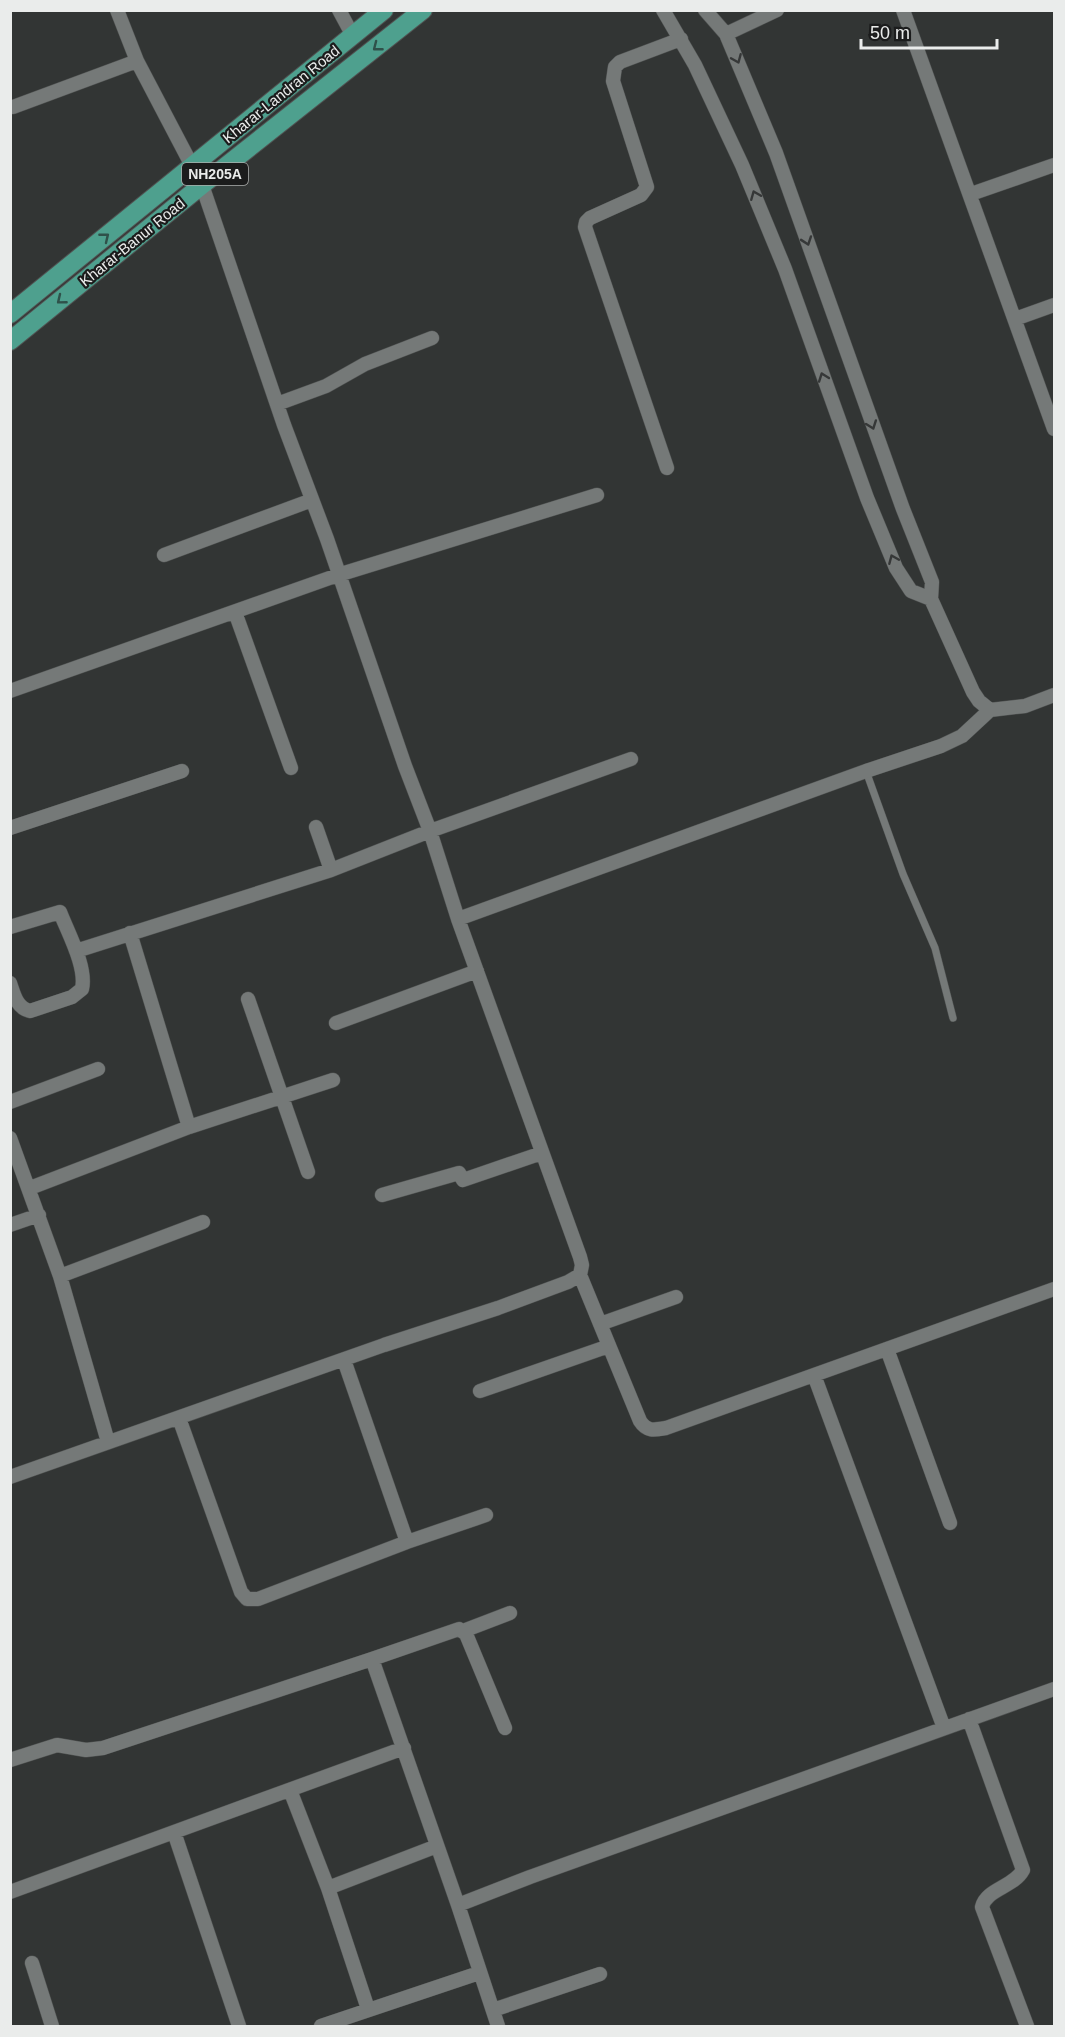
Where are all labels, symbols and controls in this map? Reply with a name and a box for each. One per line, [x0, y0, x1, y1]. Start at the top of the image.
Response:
scale bar [861, 12, 998, 50]
text: 50 m [870, 23, 910, 43]
one-way arrow [372, 39, 383, 50]
street label: Kharar-Landran Road [219, 42, 343, 146]
one-way arrow [730, 53, 742, 64]
road number: NH205A [182, 163, 248, 185]
one-way arrow [750, 190, 762, 201]
street label: Kharar-Banur Road [76, 194, 188, 290]
one-way arrow [98, 234, 109, 245]
one-way arrow [800, 235, 813, 246]
one-way arrow [56, 293, 67, 304]
one-way arrow [818, 372, 831, 383]
one-way arrow [865, 419, 878, 429]
one-way arrow [888, 555, 900, 566]

